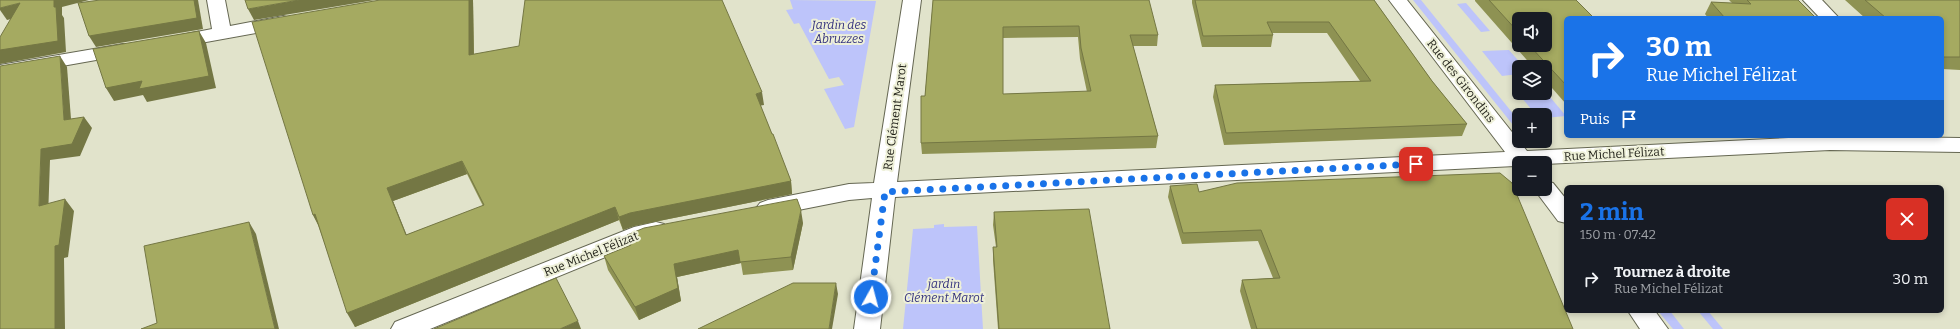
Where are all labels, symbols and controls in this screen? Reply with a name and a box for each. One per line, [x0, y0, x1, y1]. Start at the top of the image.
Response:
map controls [1512, 12, 1552, 196]
button: sound [1512, 12, 1552, 52]
park label: Jardin des Abruzzes [811, 18, 866, 46]
text: 30 m [1646, 30, 1712, 63]
icon: right [1580, 32, 1632, 84]
street label: Rue des Girondins [1424, 37, 1498, 126]
button: layers [1512, 60, 1552, 100]
street label: Rue Clément Marot [881, 62, 909, 171]
text: Rue Michel Félizat [1646, 64, 1797, 86]
button: + [1512, 108, 1552, 148]
icon: arrive [1618, 108, 1640, 130]
text: Puis [1580, 110, 1610, 128]
street label: Rue Michel Félizat [1563, 144, 1665, 164]
pin [1399, 147, 1433, 181]
icon: arrive [1405, 153, 1427, 175]
button: − [1512, 156, 1552, 196]
text: 2 min [1580, 198, 1644, 226]
button: close [1886, 198, 1928, 240]
text: 150 m · 07:42 [1580, 227, 1656, 242]
street label: Rue Michel Félizat [542, 228, 641, 279]
text: Tournez à droite [1614, 263, 1730, 281]
icon: right [1580, 268, 1602, 290]
text: 30 m [1893, 270, 1928, 288]
position arrow [850, 276, 892, 318]
park label: jardin Clément Marot [904, 277, 985, 305]
text: Rue Michel Félizat [1614, 281, 1723, 296]

